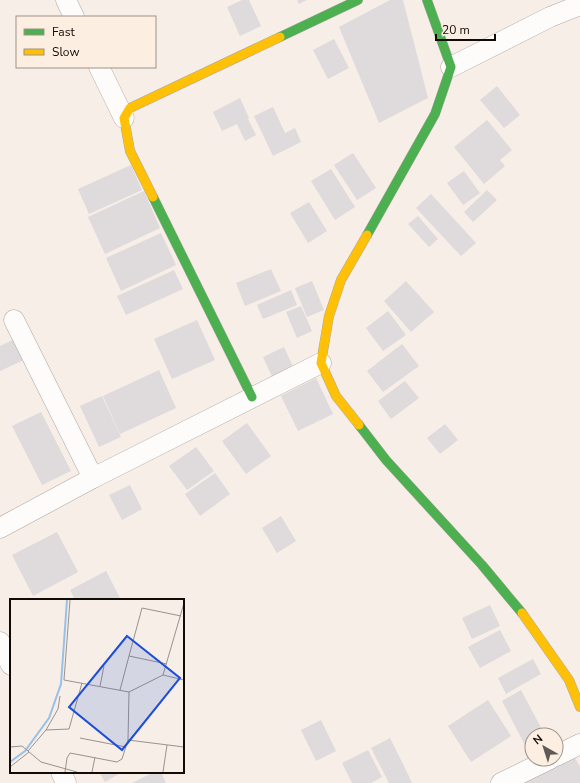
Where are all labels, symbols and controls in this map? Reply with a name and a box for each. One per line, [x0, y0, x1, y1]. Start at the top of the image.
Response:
legend [16, 16, 156, 68]
scale bar [436, 16, 495, 42]
text: 20 m [442, 22, 470, 38]
text: Fast [52, 24, 75, 40]
text: Slow [52, 44, 80, 60]
inset map [10, 599, 184, 773]
north arrow [524, 727, 564, 767]
text: N [530, 731, 546, 748]

